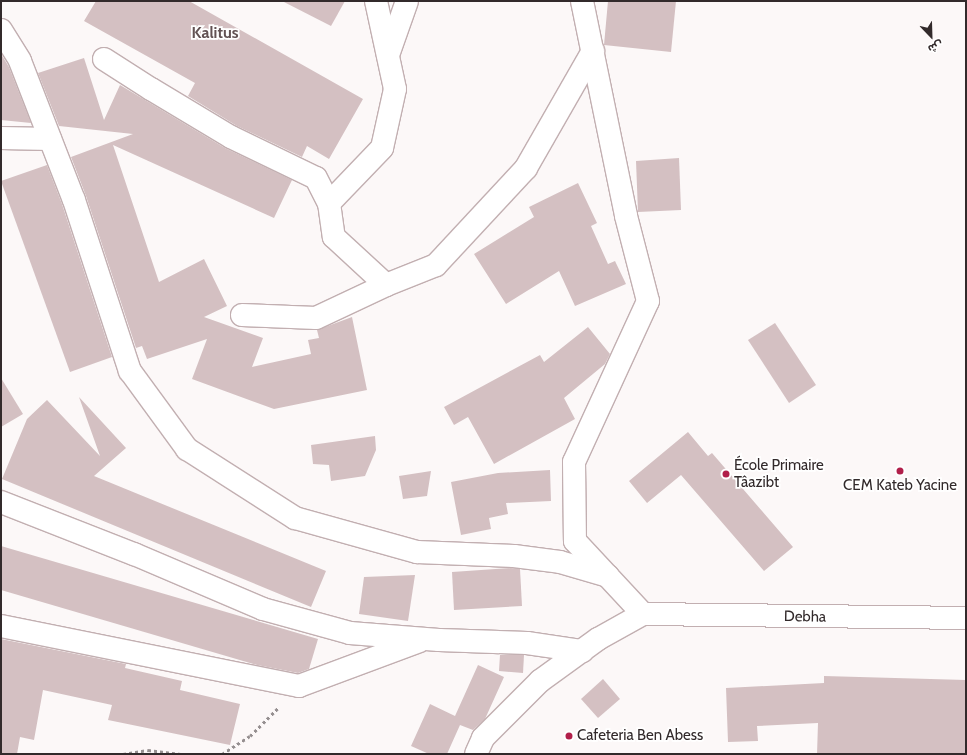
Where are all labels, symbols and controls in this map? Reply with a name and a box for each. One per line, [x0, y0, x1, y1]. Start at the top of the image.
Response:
north arrow [911, 16, 951, 56]
district label: Kalitus [191, 23, 239, 43]
text: ش [926, 38, 945, 56]
place label: École Primaire Tâazibt [734, 456, 824, 491]
marker: CEM Kateb Yacine [895, 466, 905, 476]
marker: École Primaire Tâazibt [721, 469, 731, 479]
place label: CEM Kateb Yacine [843, 477, 957, 495]
street label: Debha [784, 608, 826, 626]
place label: Cafeteria Ben Abess [577, 727, 703, 745]
marker: Cafeteria Ben Abess [564, 731, 574, 741]

